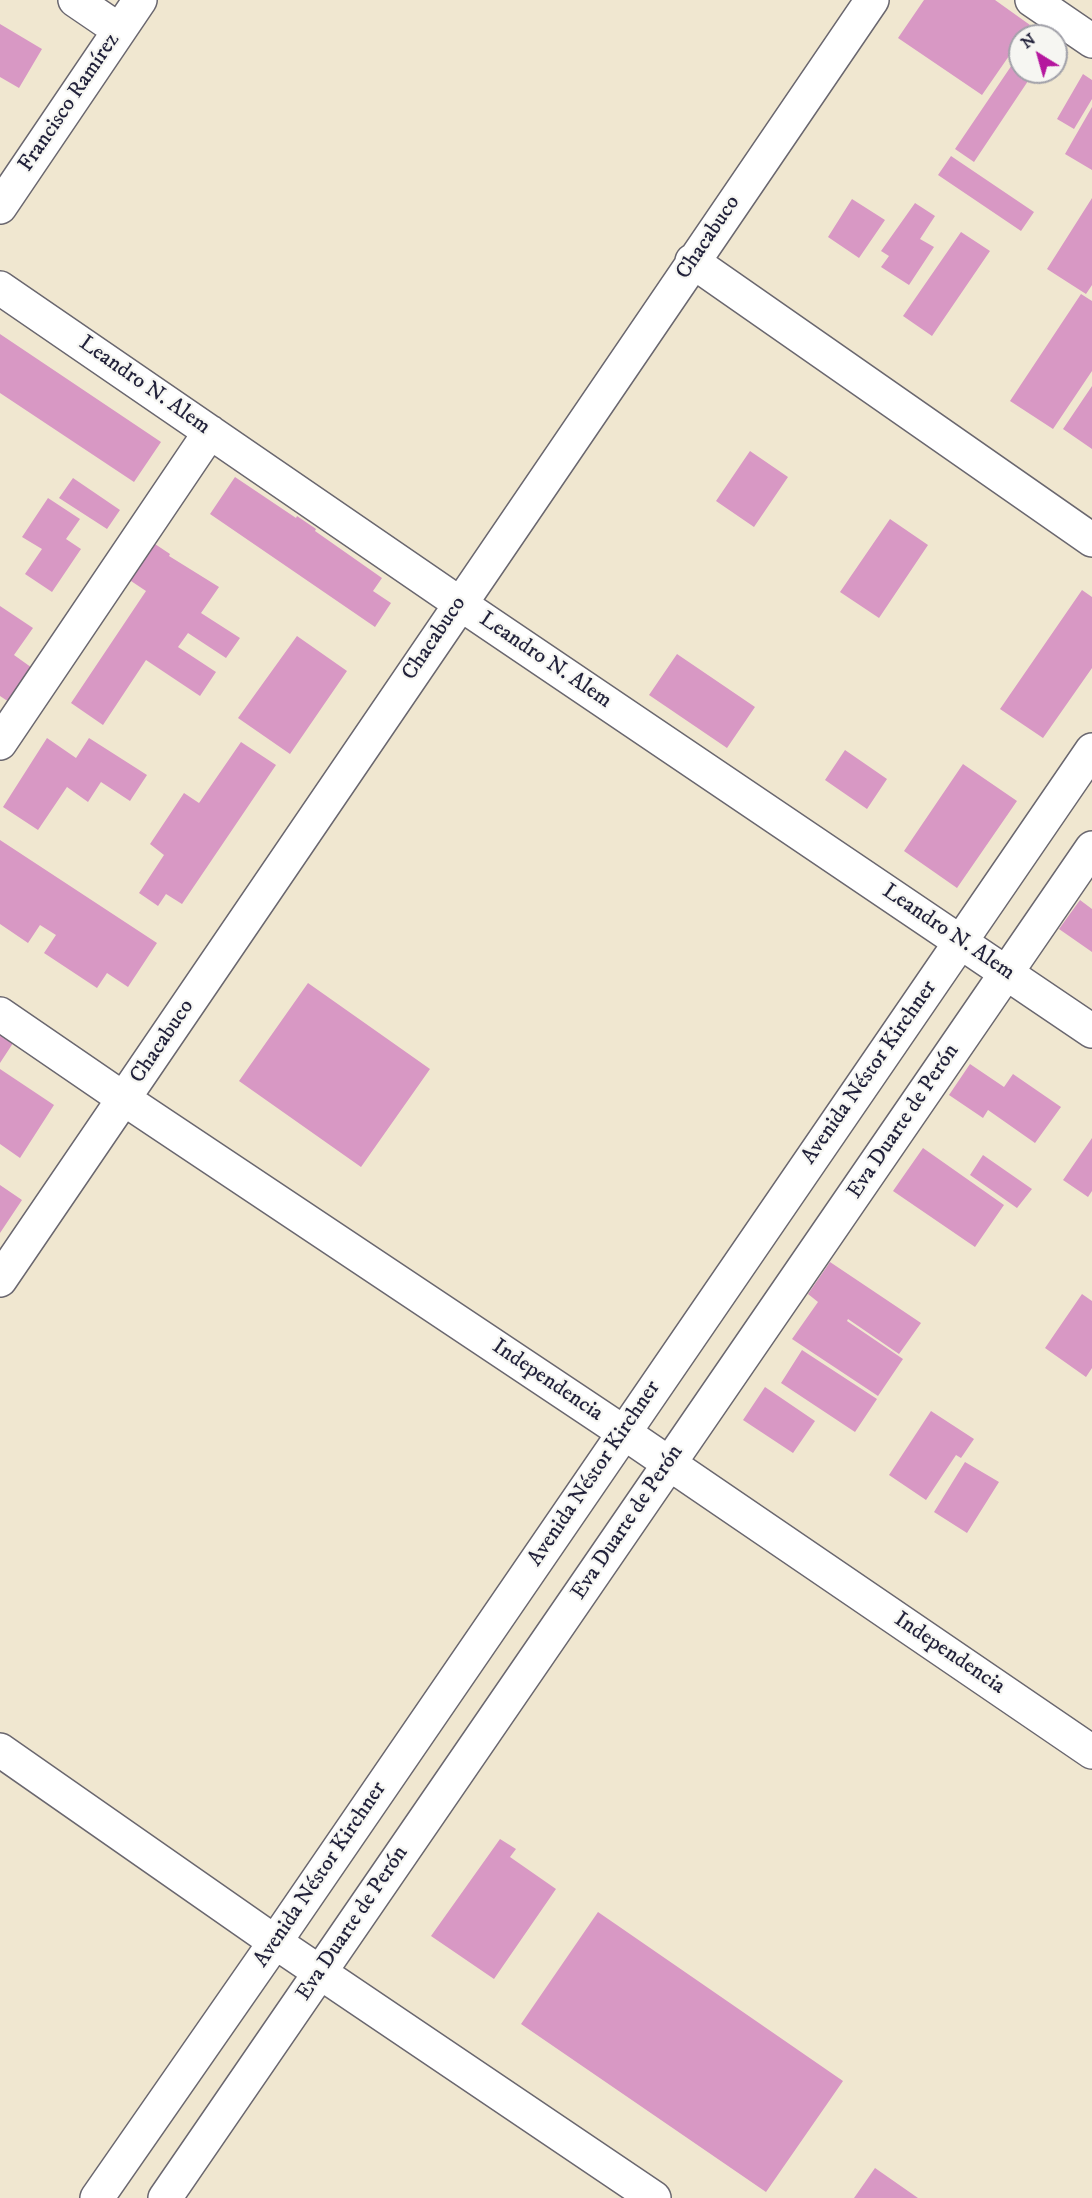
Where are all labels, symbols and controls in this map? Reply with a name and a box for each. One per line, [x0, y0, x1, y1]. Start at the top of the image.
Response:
north arrow [1008, 24, 1068, 84]
street label: Francisco Ramírez [14, 29, 126, 177]
text: N [1017, 29, 1040, 53]
street label: Chacabuco [671, 191, 747, 285]
street label: Leandro N. Alem [73, 331, 215, 441]
street label: Chacabuco [397, 592, 473, 686]
street label: Leandro N. Alem [474, 607, 616, 715]
street label: Leandro N. Alem [877, 879, 1019, 987]
street label: Avenida Néstor Kirchner [797, 976, 943, 1170]
street label: Chacabuco [125, 995, 201, 1089]
street label: Eva Duarte de Perón [842, 1040, 966, 1204]
street label: Independencia [486, 1334, 608, 1428]
street label: Avenida Néstor Kirchner [523, 1376, 667, 1572]
street label: Eva Duarte de Perón [566, 1441, 690, 1605]
street label: Independencia [888, 1607, 1010, 1701]
street label: Avenida Néstor Kirchner [249, 1777, 393, 1973]
street label: Eva Duarte de Perón [291, 1842, 415, 2006]

